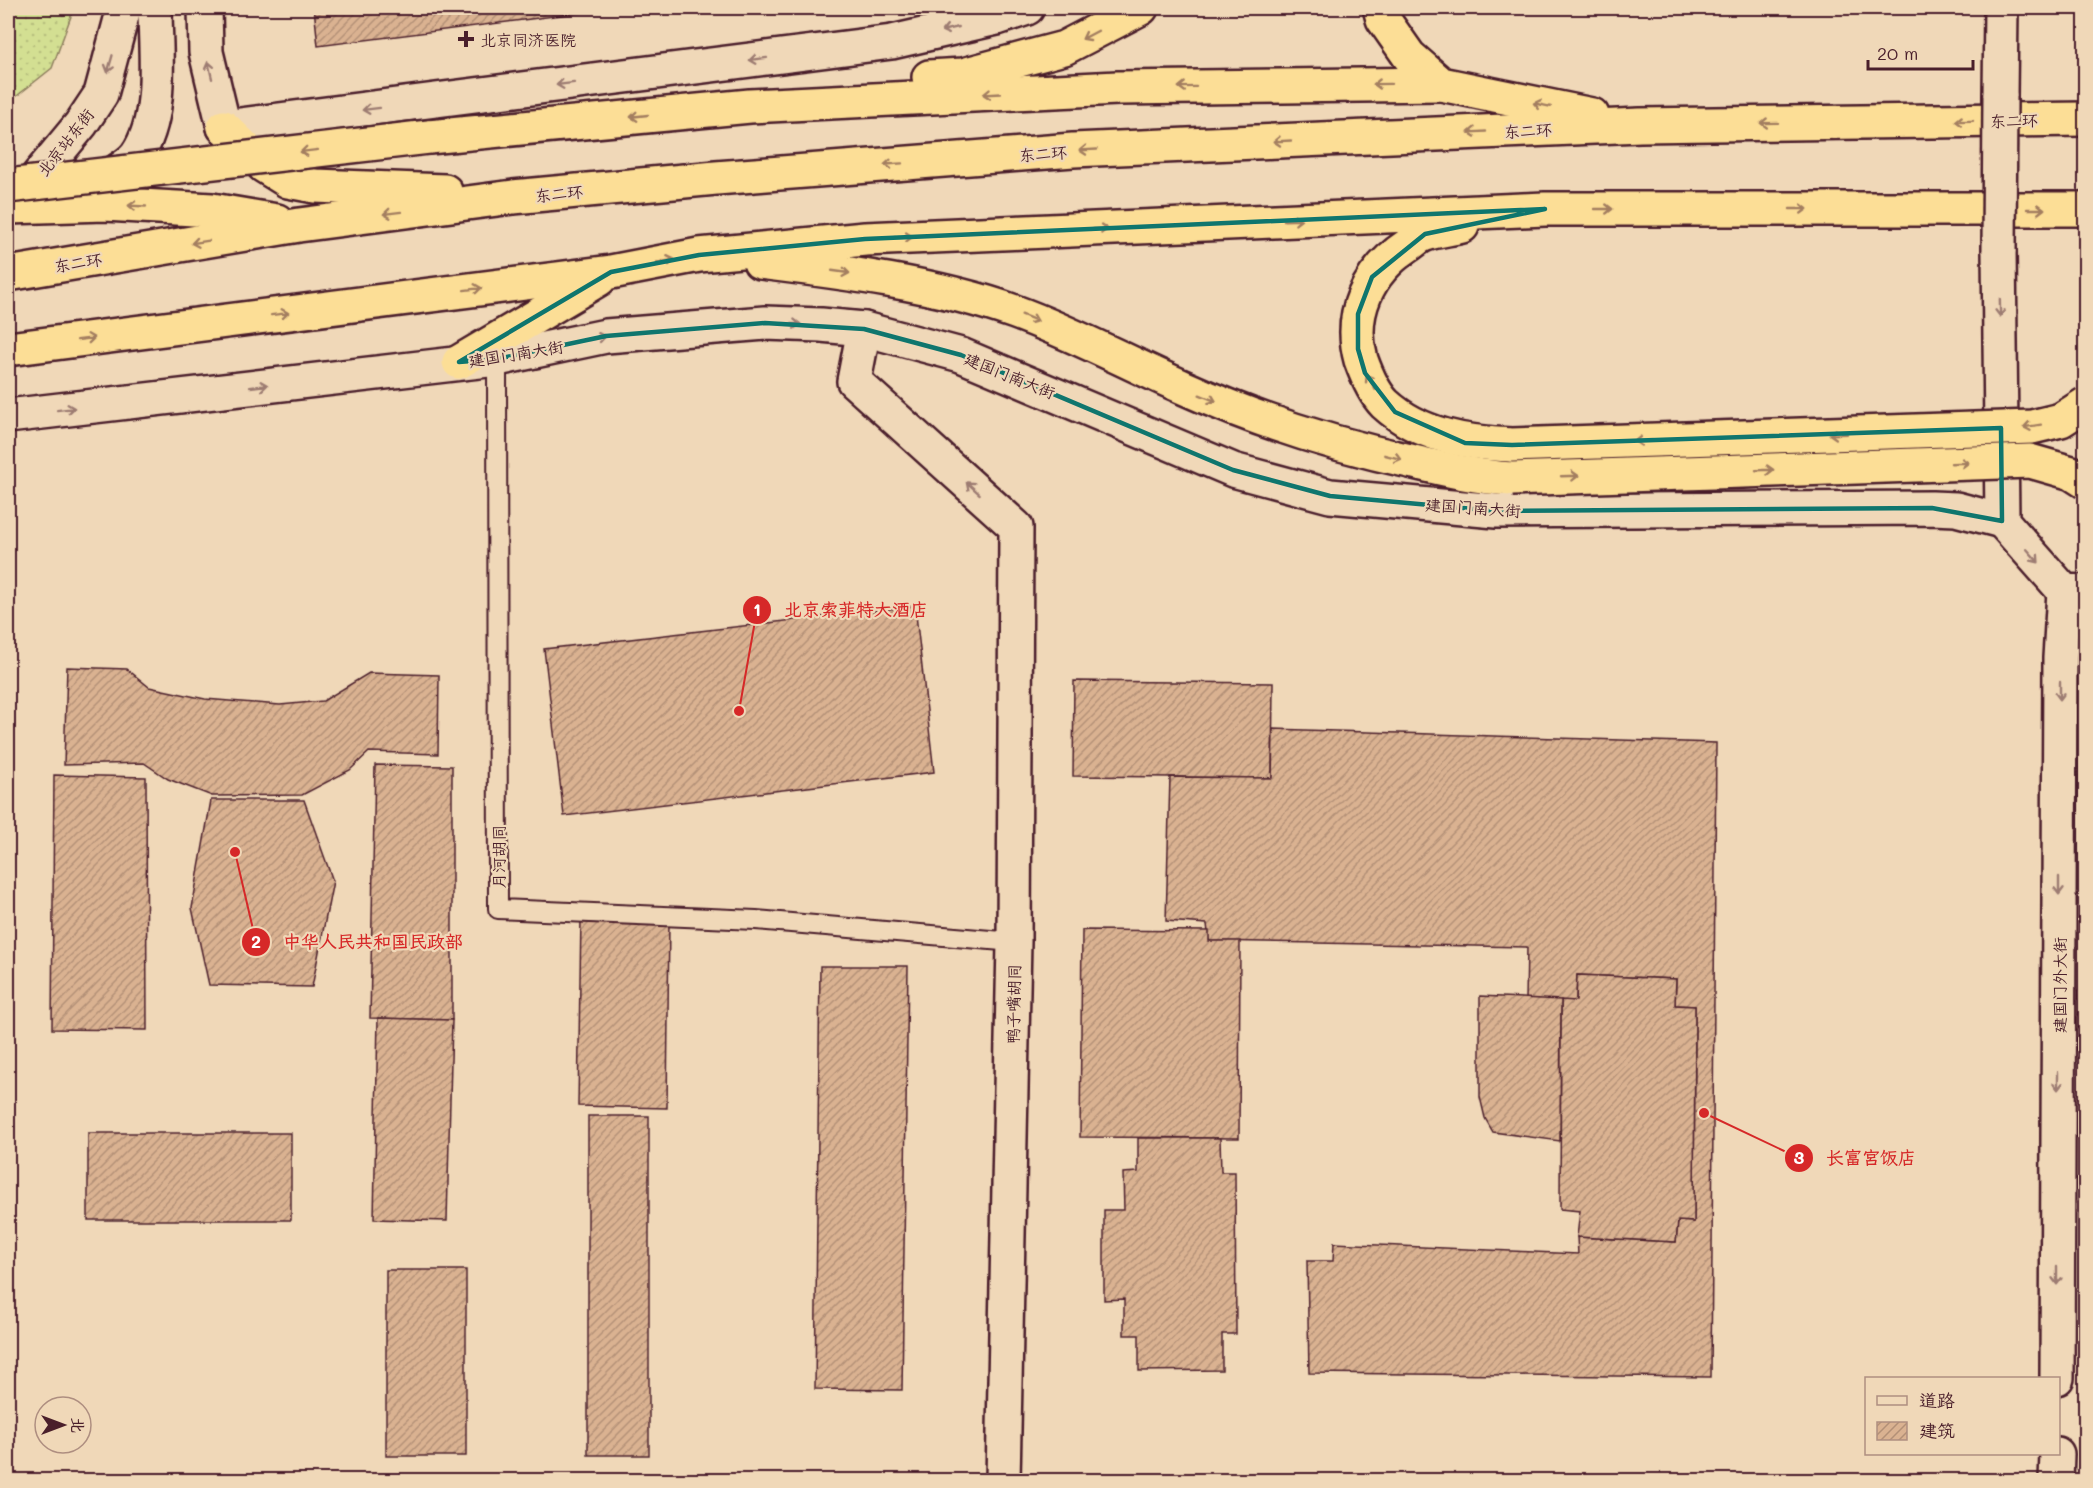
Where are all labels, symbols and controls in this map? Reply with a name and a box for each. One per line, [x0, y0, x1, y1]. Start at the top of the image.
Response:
one-way arrow [941, 23, 960, 35]
place label: 北京同济医院 [480, 29, 576, 50]
marker: 北京同济医院 [457, 30, 475, 48]
one-way arrow [1081, 30, 1099, 41]
scale bar [1868, 33, 1973, 71]
text: 20 m [1877, 41, 1918, 65]
one-way arrow [104, 54, 115, 73]
one-way arrow [749, 54, 768, 65]
one-way arrow [204, 61, 216, 80]
one-way arrow [555, 79, 575, 90]
one-way arrow [1373, 79, 1393, 90]
one-way arrow [1178, 81, 1198, 93]
one-way arrow [983, 89, 1003, 100]
one-way arrow [1533, 99, 1552, 110]
one-way arrow [362, 103, 382, 114]
street label: 北京站东街 [32, 104, 98, 180]
street label: 东二环 [1990, 109, 2038, 131]
one-way arrow [630, 111, 650, 122]
one-way arrow [1955, 115, 1975, 127]
one-way arrow [1760, 117, 1780, 129]
street label: 东二环 [1503, 118, 1553, 142]
one-way arrow [1468, 127, 1488, 138]
one-way arrow [1273, 135, 1293, 146]
street label: 东二环 [1018, 141, 1068, 165]
one-way arrow [1078, 144, 1098, 155]
one-way arrow [299, 146, 319, 157]
one-way arrow [884, 159, 904, 170]
street label: 东二环 [534, 180, 584, 206]
one-way arrow [128, 200, 148, 211]
one-way arrow [1593, 203, 1613, 215]
one-way arrow [1788, 203, 1808, 215]
one-way arrow [2025, 203, 2045, 215]
one-way arrow [383, 208, 403, 219]
one-way arrow [1283, 215, 1303, 226]
one-way arrow [1088, 223, 1108, 234]
one-way arrow [893, 232, 913, 243]
one-way arrow [190, 237, 210, 248]
street label: 东二环 [53, 248, 103, 276]
one-way arrow [656, 255, 675, 266]
one-way arrow [830, 267, 850, 278]
one-way arrow [463, 284, 483, 295]
one-way arrow [1994, 298, 2006, 318]
one-way arrow [269, 308, 289, 319]
one-way arrow [1020, 313, 1038, 324]
one-way arrow [781, 318, 801, 329]
one-way arrow [587, 332, 607, 343]
one-way arrow [76, 333, 96, 344]
street label: 建国门南大街 [467, 335, 565, 371]
street label: 建国门南大街 [962, 347, 1058, 403]
one-way arrow [1364, 373, 1376, 390]
one-way arrow [249, 380, 269, 391]
one-way arrow [1198, 393, 1216, 404]
one-way arrow [55, 404, 75, 415]
one-way arrow [2023, 421, 2043, 432]
one-way arrow [1828, 428, 1848, 440]
one-way arrow [1633, 435, 1653, 446]
one-way arrow [1383, 452, 1402, 464]
one-way arrow [1950, 457, 1970, 469]
one-way arrow [1755, 464, 1775, 475]
one-way arrow [1560, 471, 1580, 482]
one-way arrow [965, 481, 980, 495]
street label: 建国门南大街 [1424, 493, 1522, 521]
one-way arrow [2026, 548, 2040, 563]
callout: 北京索菲特大酒店 [742, 592, 940, 628]
text: 1 [753, 597, 761, 621]
text: 北京索菲特大酒店 [784, 597, 928, 621]
one-way arrow [2054, 681, 2066, 701]
street label: 月河胡同 [488, 825, 509, 889]
one-way arrow [2053, 876, 2065, 896]
callout: 中华人民共和国民政部 [241, 924, 475, 960]
text: 2 [251, 929, 261, 953]
text: 中华人民共和国民政部 [283, 929, 463, 953]
street label: 建国门外大街 [2049, 937, 2070, 1033]
street label: 鸭子嘴胡同 [1002, 964, 1024, 1044]
one-way arrow [2052, 1071, 2064, 1091]
callout: 长富宫饭店 [1784, 1140, 1928, 1176]
text: 3 [1794, 1145, 1805, 1169]
text: 长富宫饭店 [1826, 1145, 1916, 1169]
one-way arrow [2051, 1266, 2063, 1286]
legend [1865, 1377, 2060, 1455]
text: 道路 [1919, 1388, 1955, 1412]
north arrow [33, 1395, 93, 1455]
text: 北 [68, 1417, 89, 1433]
text: 建筑 [1919, 1418, 1955, 1442]

